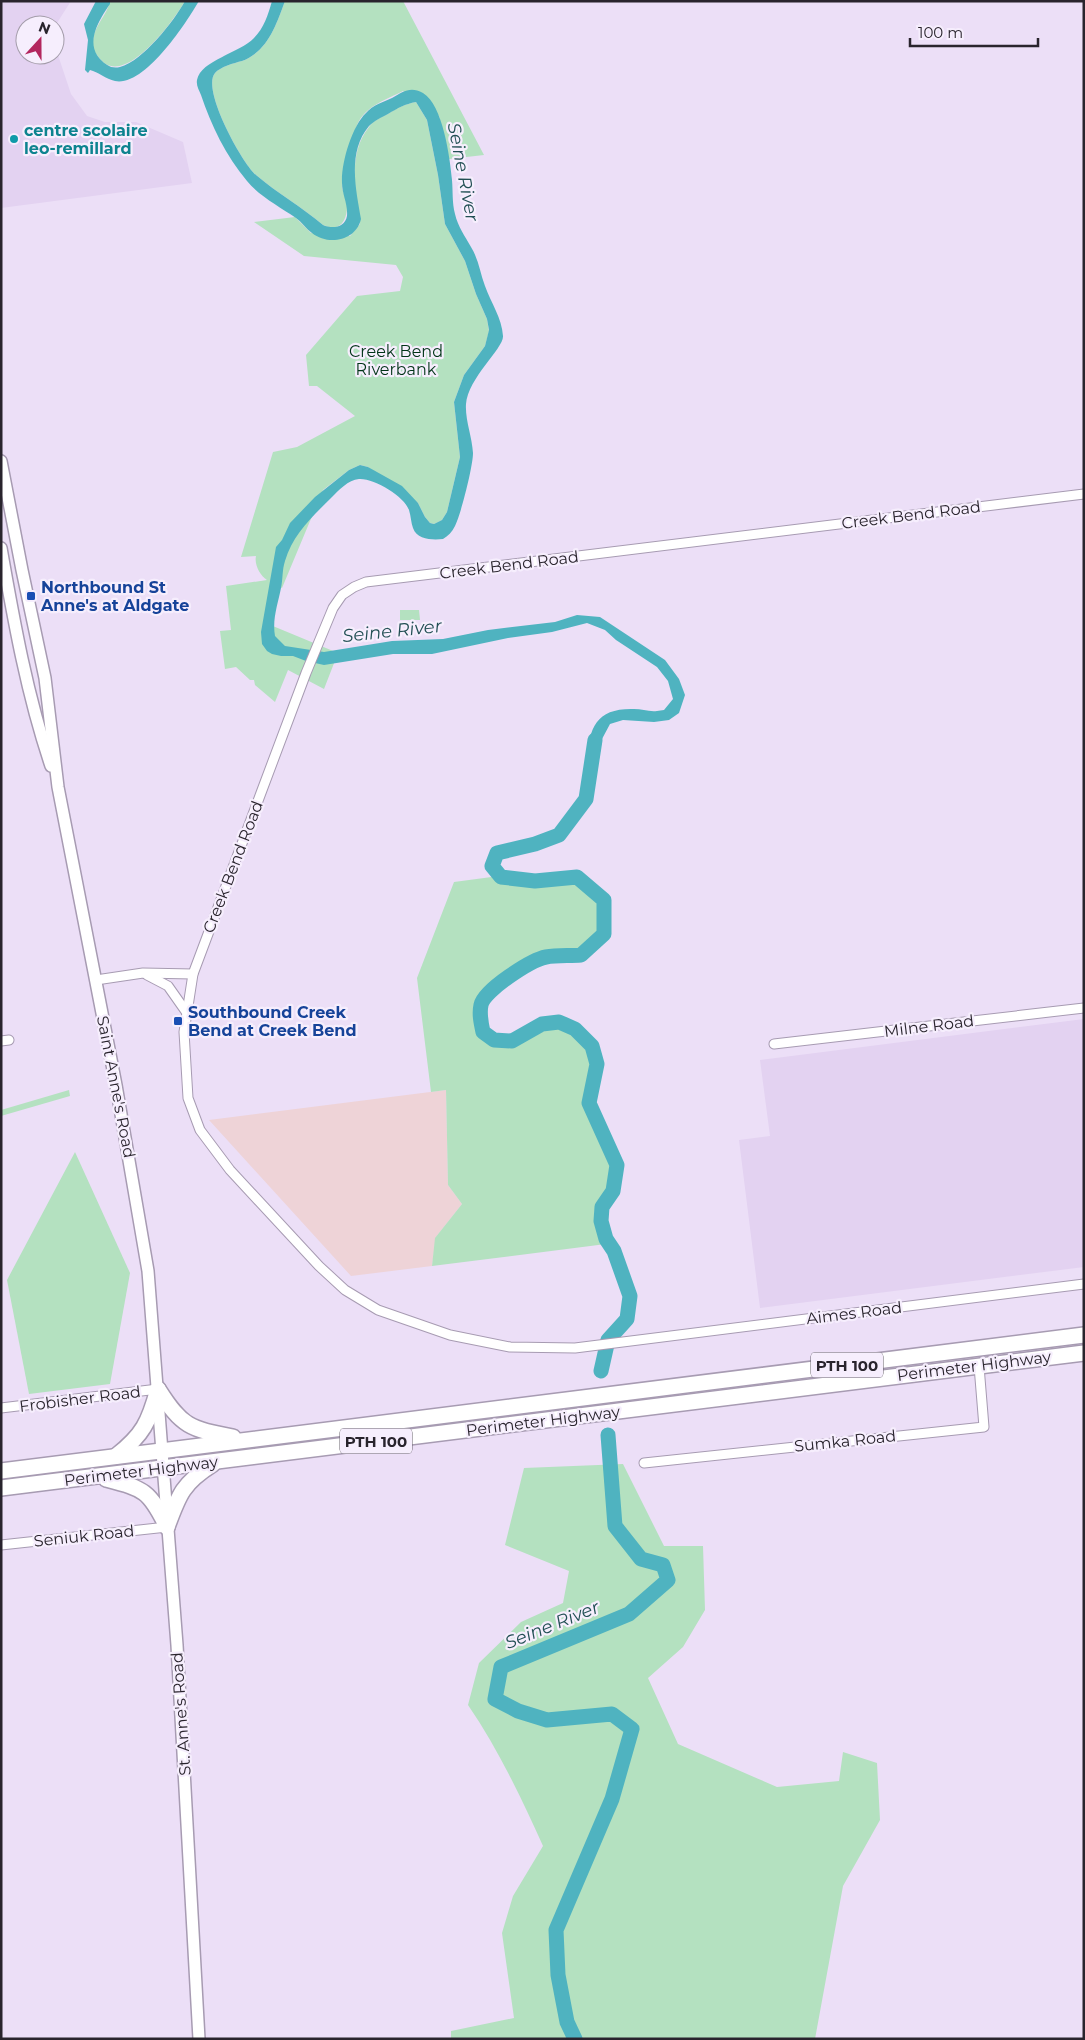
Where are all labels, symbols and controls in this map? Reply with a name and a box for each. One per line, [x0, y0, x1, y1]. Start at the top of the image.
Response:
north arrow [15, 15, 65, 65]
scale bar [910, 15, 1038, 47]
text: N [36, 17, 53, 38]
text: 100 m [918, 23, 963, 42]
place label: centre scolaire leo-remillard [24, 121, 148, 158]
water label: Seine River [443, 121, 483, 224]
marker: centre scolaire leo-remillard [8, 133, 20, 145]
park label: Creek Bend Riverbank [349, 342, 443, 379]
street label: Creek Bend Road [840, 497, 982, 533]
street label: Creek Bend Road [438, 547, 580, 583]
place label: Northbound St Anne's at Aldgate [40, 578, 189, 615]
marker: Northbound St Anne's at Aldgate [25, 590, 37, 602]
water label: Seine River [341, 615, 444, 647]
street label: Creek Bend Road [199, 798, 267, 936]
place label: Southbound Creek Bend at Creek Bend [188, 1003, 357, 1040]
street label: Milne Road [883, 1011, 975, 1041]
street label: Saint Anne's Road [93, 1014, 139, 1160]
marker: Southbound Creek Bend at Creek Bend [172, 1015, 184, 1027]
street label: Aimes Road [805, 1298, 903, 1328]
street label: Perimeter Highway [896, 1347, 1052, 1385]
road number: PTH 100 [811, 1352, 883, 1378]
street label: Frobisher Road [18, 1382, 142, 1416]
street label: Perimeter Highway [465, 1402, 621, 1440]
street label: Sumka Road [793, 1426, 897, 1456]
road number: PTH 100 [340, 1428, 412, 1454]
street label: Perimeter Highway [63, 1452, 219, 1490]
street label: Seniuk Road [33, 1521, 135, 1551]
water label: Seine River [502, 1596, 603, 1654]
street label: St. Anne's Road [167, 1652, 195, 1776]

